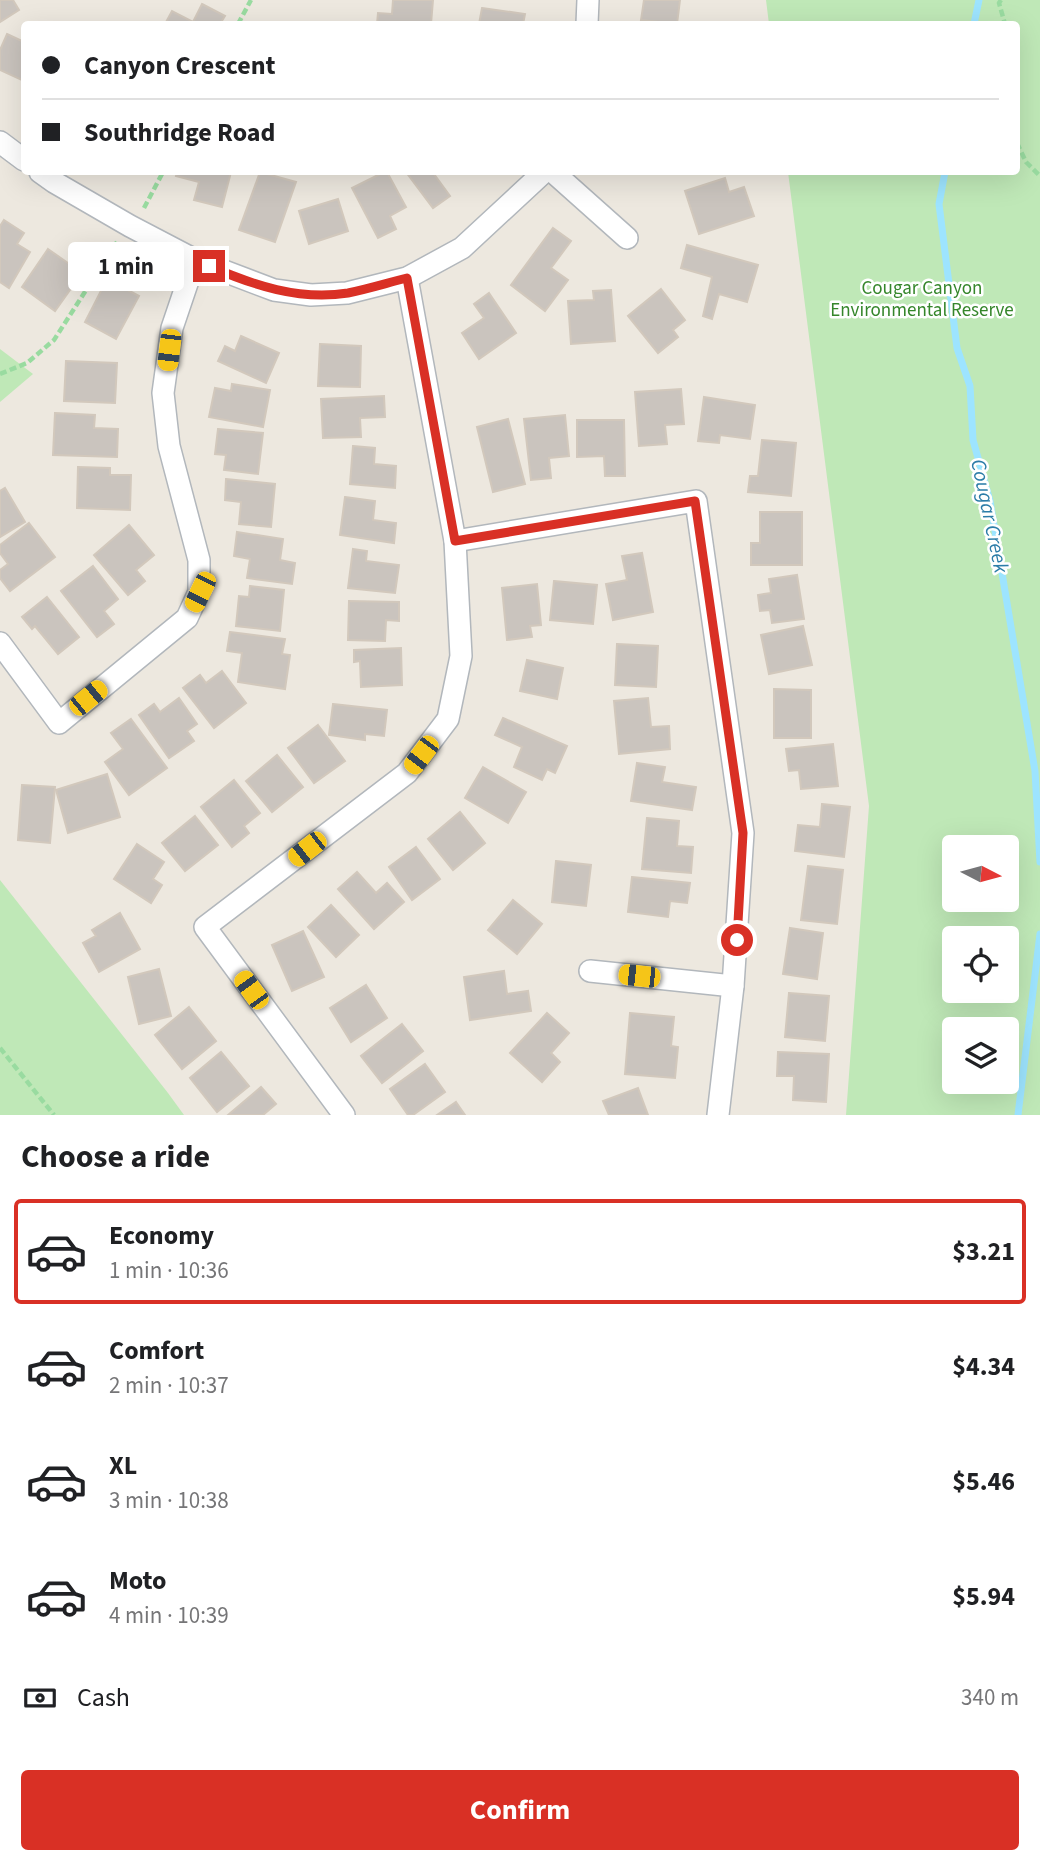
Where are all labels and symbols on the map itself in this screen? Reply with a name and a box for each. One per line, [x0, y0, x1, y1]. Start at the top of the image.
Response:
callout: 1 min [69, 242, 184, 290]
route end [193, 250, 225, 282]
park label: Cougar Canyon Environmental Reserve [830, 275, 1014, 324]
car [157, 328, 182, 372]
water label: Cougar Creek [963, 456, 1017, 577]
car [182, 569, 219, 615]
car [66, 677, 111, 719]
car [400, 732, 443, 778]
car [284, 828, 331, 870]
north arrow [942, 835, 1018, 912]
route start [721, 924, 753, 956]
car [618, 963, 661, 989]
car [231, 967, 272, 1013]

